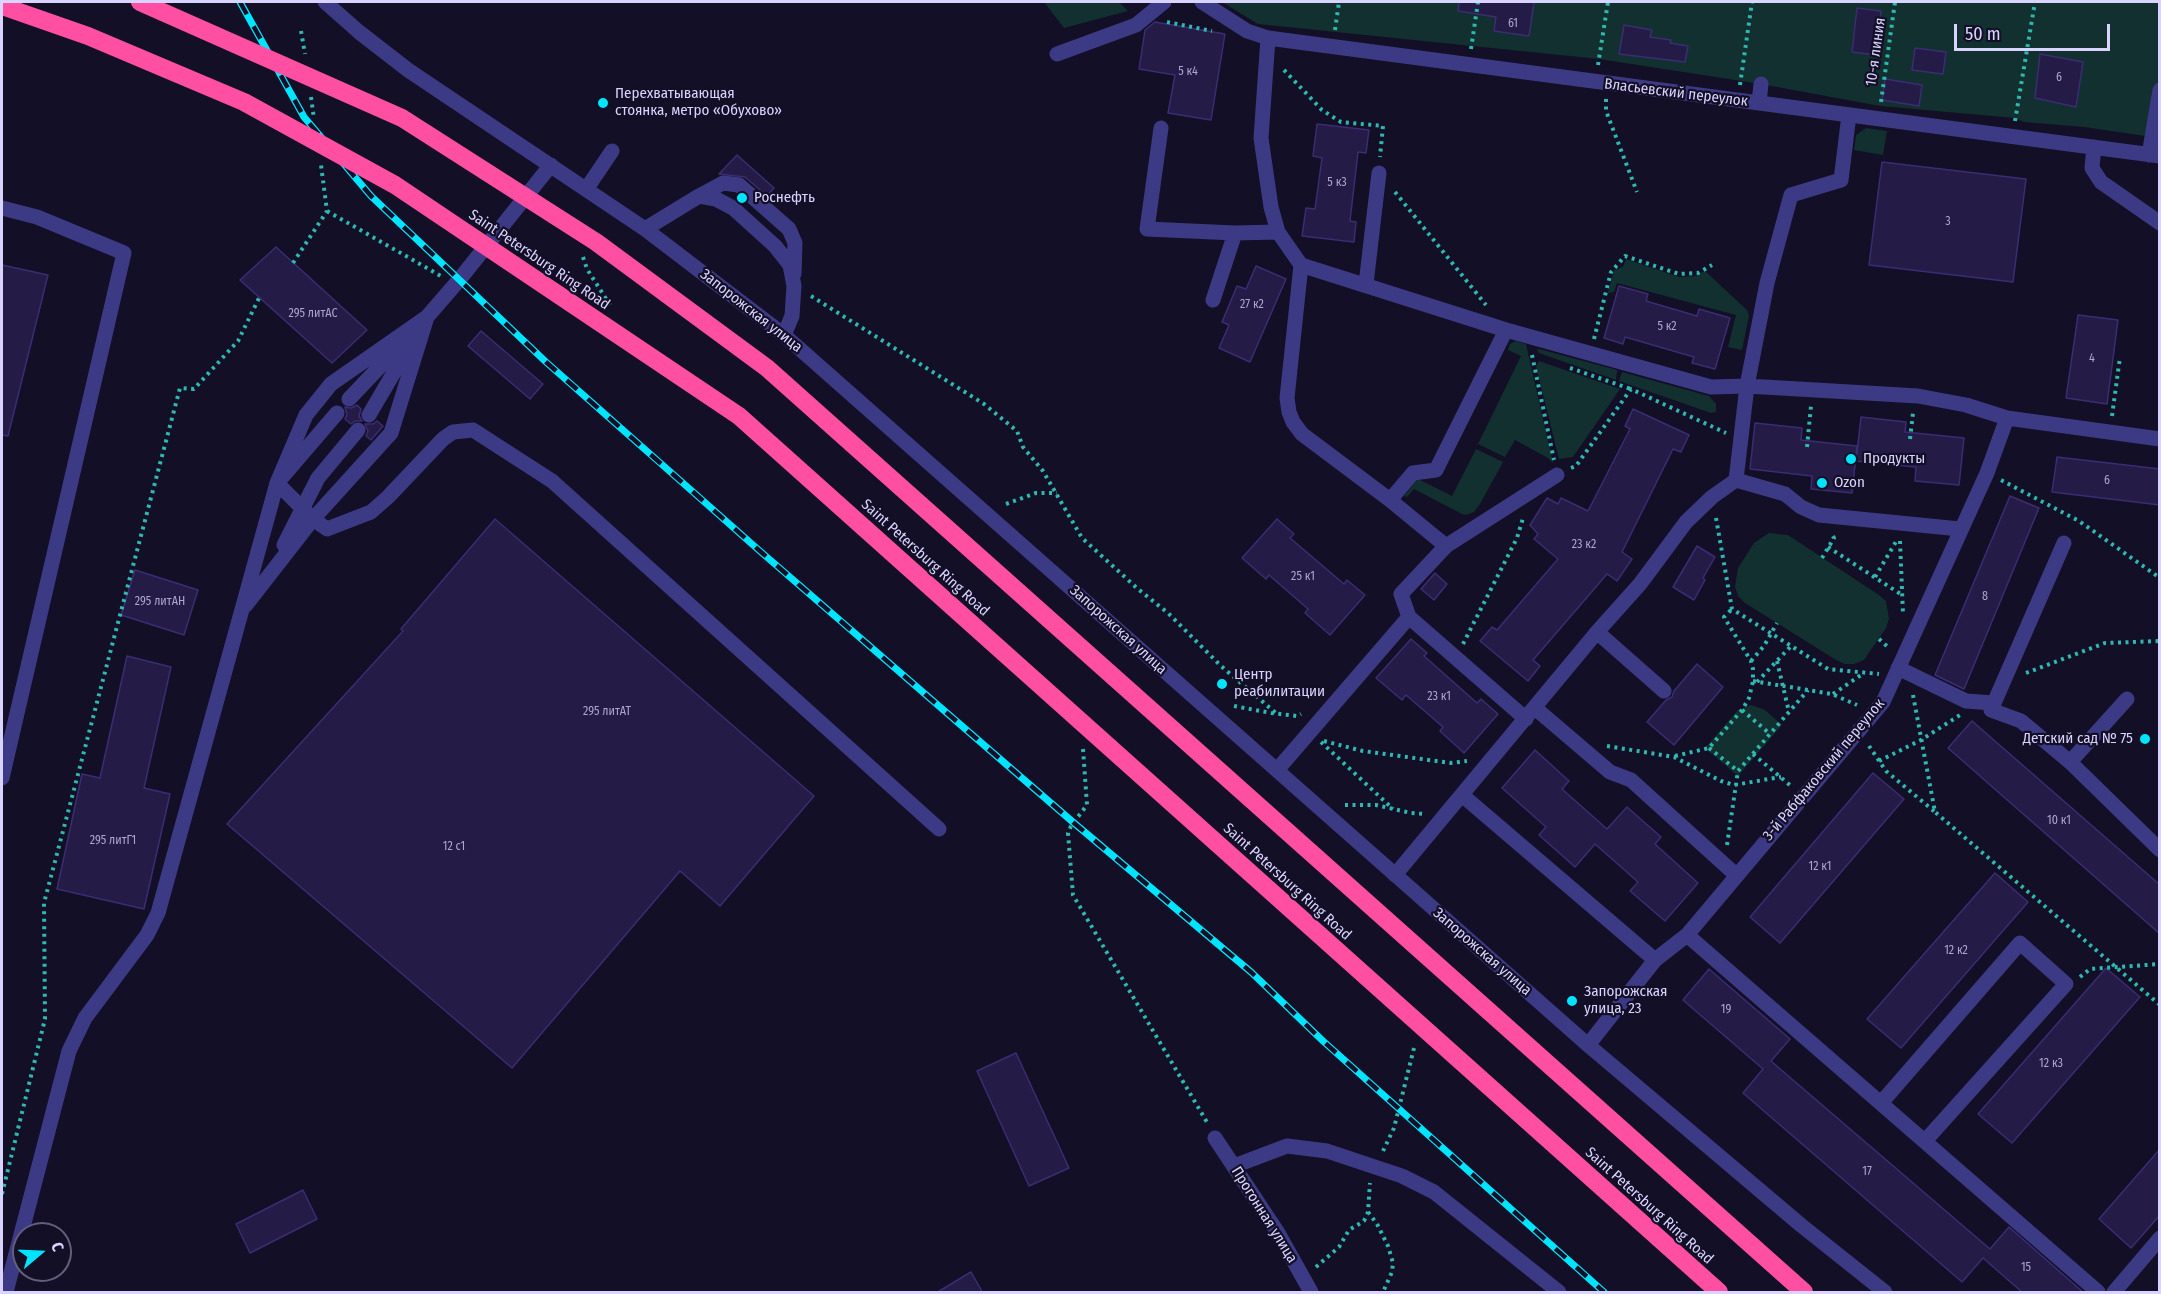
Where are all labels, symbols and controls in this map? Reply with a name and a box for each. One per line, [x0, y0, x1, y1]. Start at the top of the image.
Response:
scale bar [1957, 12, 2113, 50]
street label: 10-я линия [1862, 16, 1890, 88]
house number: 61 [1508, 17, 1518, 31]
text: 50 m [1965, 23, 2001, 45]
house number: 5 к4 [1178, 65, 1198, 79]
house number: 6 [2056, 71, 2062, 85]
street label: Власьевский переулок [1603, 75, 1749, 111]
place label: Перехватывающая стоянка, метро «Обухово» [615, 85, 782, 120]
marker: Перехватывающая стоянка, метро «Обухово» [596, 96, 610, 110]
house number: 5 к3 [1327, 176, 1347, 190]
place label: Роснефть [754, 189, 815, 207]
marker: Роснефть [735, 191, 749, 205]
street label: Saint Petersburg Ring Road [465, 206, 613, 314]
house number: 3 [1945, 215, 1951, 229]
street label: Запорожская улица [696, 266, 806, 356]
house number: 27 к2 [1240, 298, 1264, 312]
house number: 295 литАС [288, 307, 338, 321]
house number: 5 к2 [1657, 320, 1677, 334]
house number: 4 [2089, 352, 2095, 366]
place label: Продукты [1863, 450, 1925, 468]
marker: Продукты [1844, 452, 1858, 466]
place label: Ozon [1834, 474, 1865, 492]
house number: 6 [2104, 474, 2110, 488]
marker: Ozon [1815, 476, 1829, 490]
street label: Saint Petersburg Ring Road [857, 496, 993, 620]
house number: 23 к2 [1572, 538, 1596, 552]
house number: 25 к1 [1291, 570, 1315, 584]
street label: Запорожская улица [1066, 582, 1170, 678]
house number: 8 [1982, 590, 1988, 604]
house number: 295 литАН [135, 595, 185, 609]
place label: Центр реабилитации [1234, 666, 1325, 701]
marker: Центр реабилитации [1215, 677, 1229, 691]
house number: 23 к1 [1427, 690, 1451, 704]
street label: 3-й Рабфаковский переулок [1759, 695, 1889, 845]
house number: 295 литАТ [583, 705, 631, 719]
place label: Детский сад № 75 [2023, 730, 2133, 748]
marker: Детский сад № 75 [2138, 732, 2152, 746]
house number: 10 к1 [2047, 814, 2071, 828]
street label: Saint Petersburg Ring Road [1219, 820, 1355, 944]
house number: 295 литГ1 [90, 834, 136, 848]
house number: 12 с1 [443, 840, 465, 854]
house number: 12 к1 [1809, 860, 1831, 874]
street label: Запорожская улица [1429, 904, 1535, 1000]
house number: 12 к2 [1944, 944, 1968, 958]
place label: Запорожская улица, 23 [1584, 983, 1668, 1018]
marker: Запорожская улица, 23 [1565, 994, 1579, 1008]
house number: 19 [1721, 1003, 1731, 1017]
house number: 12 к3 [2039, 1057, 2063, 1071]
street label: Saint Petersburg Ring Road [1581, 1144, 1717, 1268]
street label: Прогонная улица [1227, 1164, 1301, 1266]
house number: 17 [1862, 1165, 1872, 1179]
north arrow [12, 1222, 72, 1282]
text: С [47, 1240, 68, 1254]
house number: 15 [2021, 1261, 2031, 1275]

